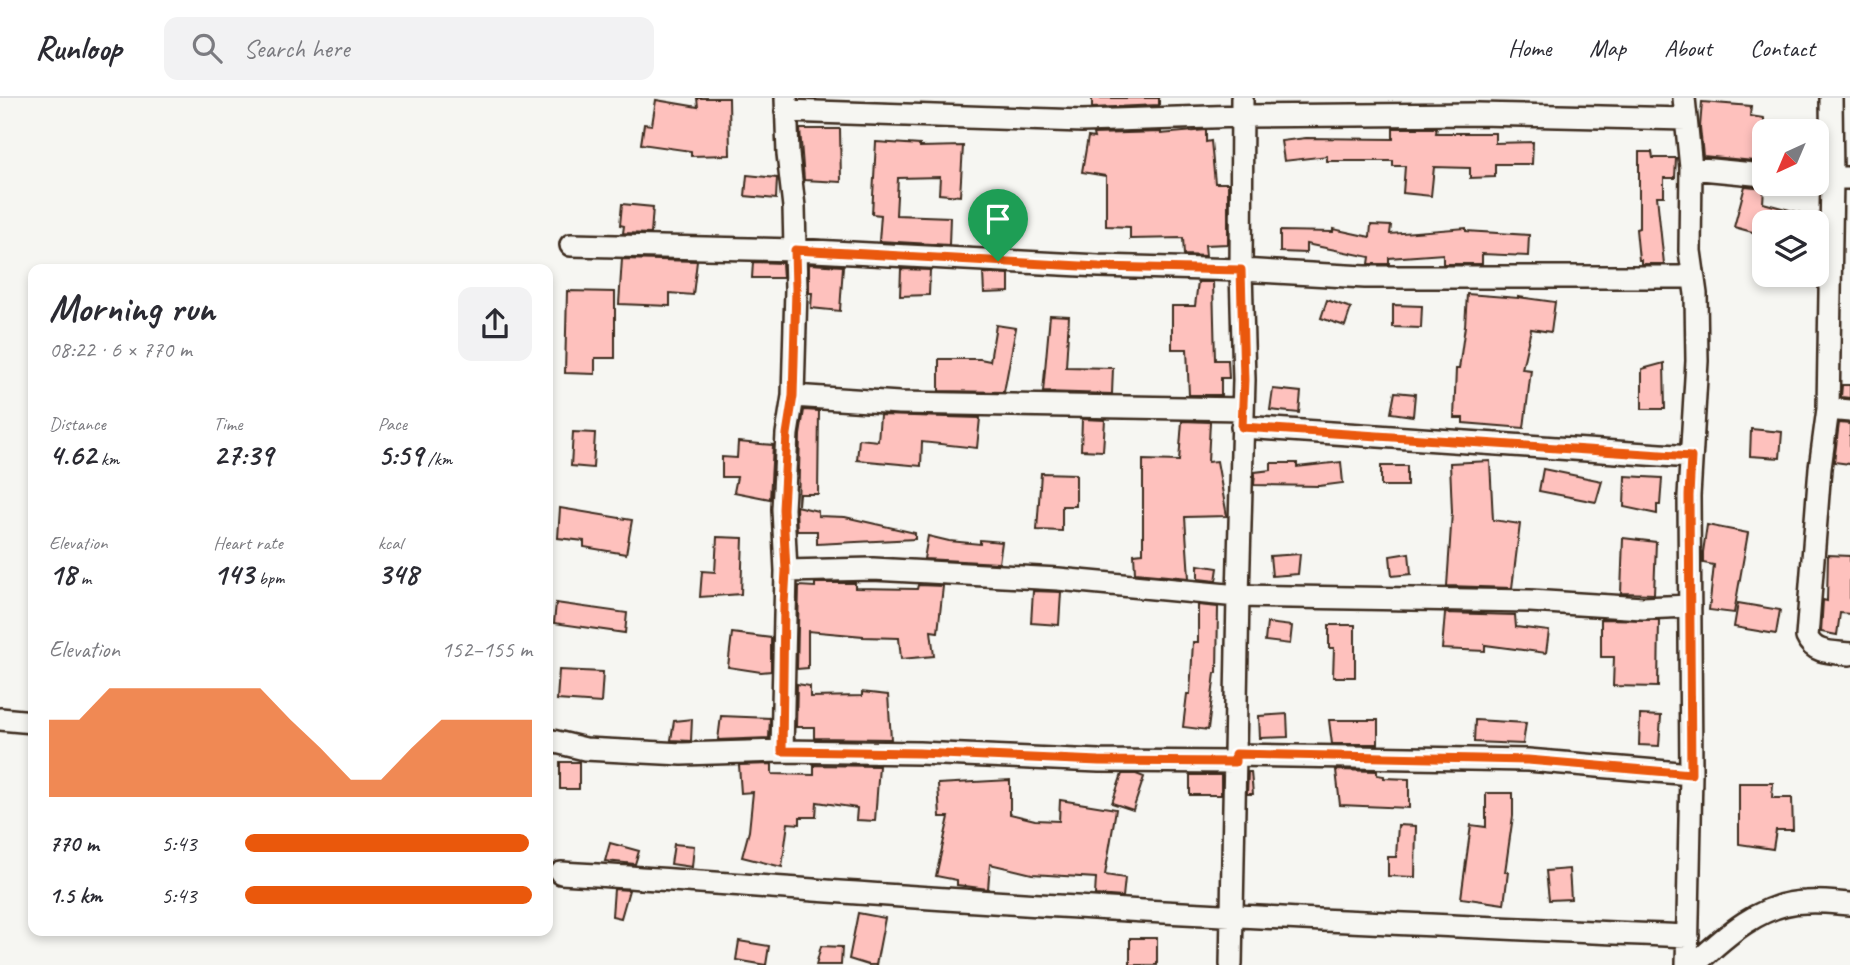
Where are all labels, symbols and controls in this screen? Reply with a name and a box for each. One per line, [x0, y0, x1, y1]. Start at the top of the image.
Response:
search box [164, 17, 654, 80]
text: Runloop [35, 27, 122, 69]
icon: search [188, 29, 226, 67]
text: Search here [244, 32, 349, 65]
text: Home [1508, 33, 1551, 63]
text: Map [1589, 33, 1626, 63]
text: About [1664, 33, 1712, 63]
text: Contact [1750, 33, 1815, 63]
north arrow [1752, 119, 1829, 196]
map controls [1752, 119, 1829, 287]
pin [968, 189, 1028, 261]
icon: arrive [979, 200, 1017, 238]
button: layers [1752, 210, 1829, 287]
text: Morning run [49, 285, 215, 332]
button: share [458, 287, 532, 361]
text: 08:22 · 6 × 770 m [49, 335, 192, 364]
text: Distance [49, 412, 106, 436]
text: Time [213, 412, 242, 436]
text: Pace [378, 412, 407, 436]
text: 4.62 [49, 436, 96, 474]
text: 27:39 [213, 436, 273, 474]
text: 5:59 [378, 436, 423, 474]
text: km [96, 447, 119, 471]
text: /km [423, 447, 452, 471]
text: Elevation [49, 531, 107, 555]
text: Heart rate [213, 531, 283, 555]
text: kcal [378, 531, 403, 555]
text: 18 [49, 555, 76, 593]
text: 143 [213, 555, 254, 593]
text: 348 [378, 555, 418, 593]
text: m [76, 566, 91, 590]
text: bpm [254, 566, 285, 590]
text: Elevation [49, 635, 120, 664]
text: 152–155 m [441, 635, 532, 664]
text: 770 m [49, 829, 99, 858]
text: 5:43 [161, 829, 197, 858]
text: 1.5 km [49, 881, 102, 910]
text: 5:43 [161, 881, 197, 910]

